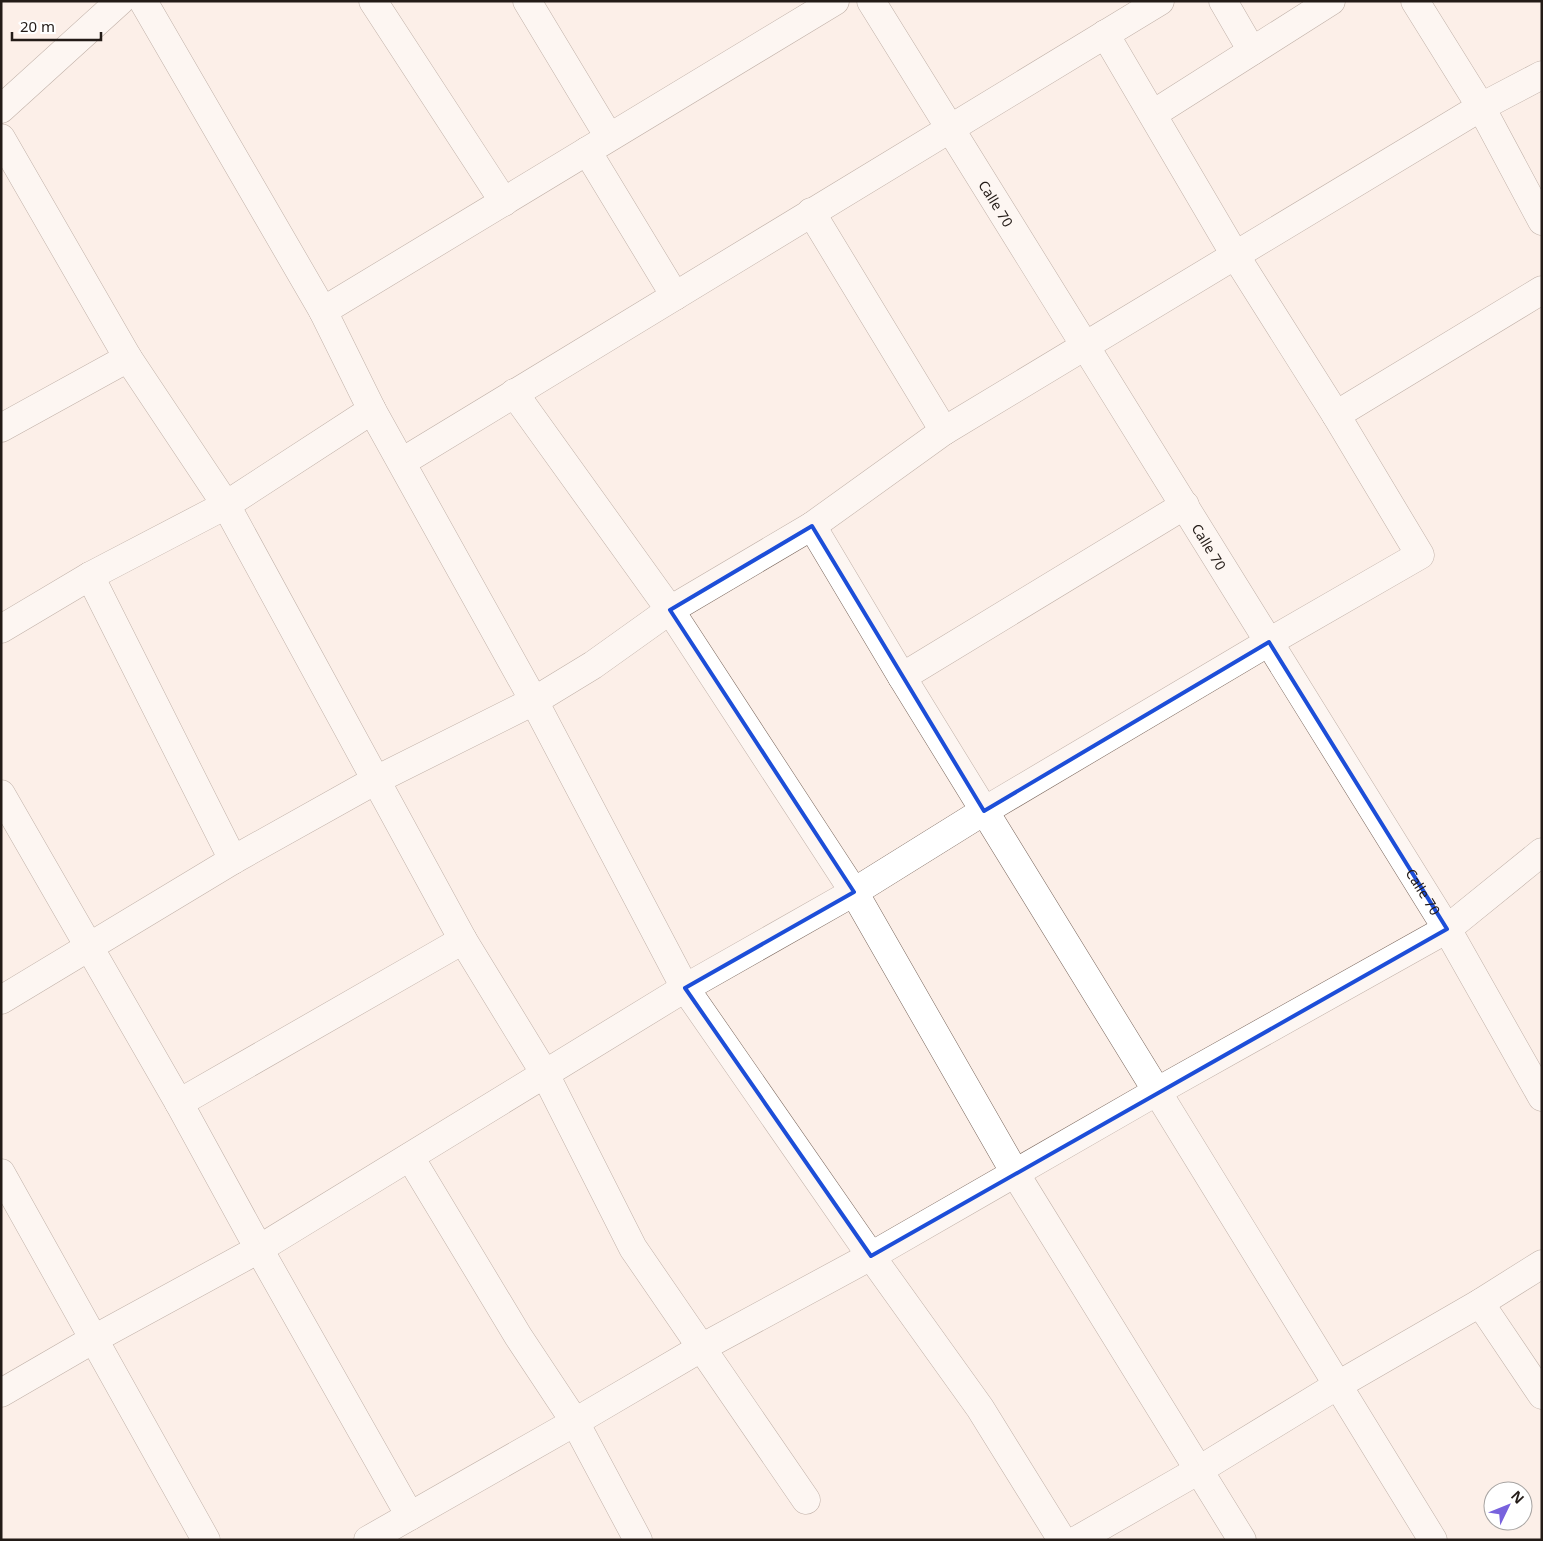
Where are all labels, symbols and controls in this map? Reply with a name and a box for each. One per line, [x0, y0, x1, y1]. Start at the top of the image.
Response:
scale bar [12, 10, 101, 42]
text: 20 m [20, 16, 55, 36]
street label: Calle 70 [975, 176, 1018, 230]
street label: Calle 70 [1188, 520, 1231, 573]
street label: Calle 70 [1402, 865, 1445, 918]
north arrow [1483, 1481, 1533, 1531]
text: N [1507, 1486, 1529, 1507]

